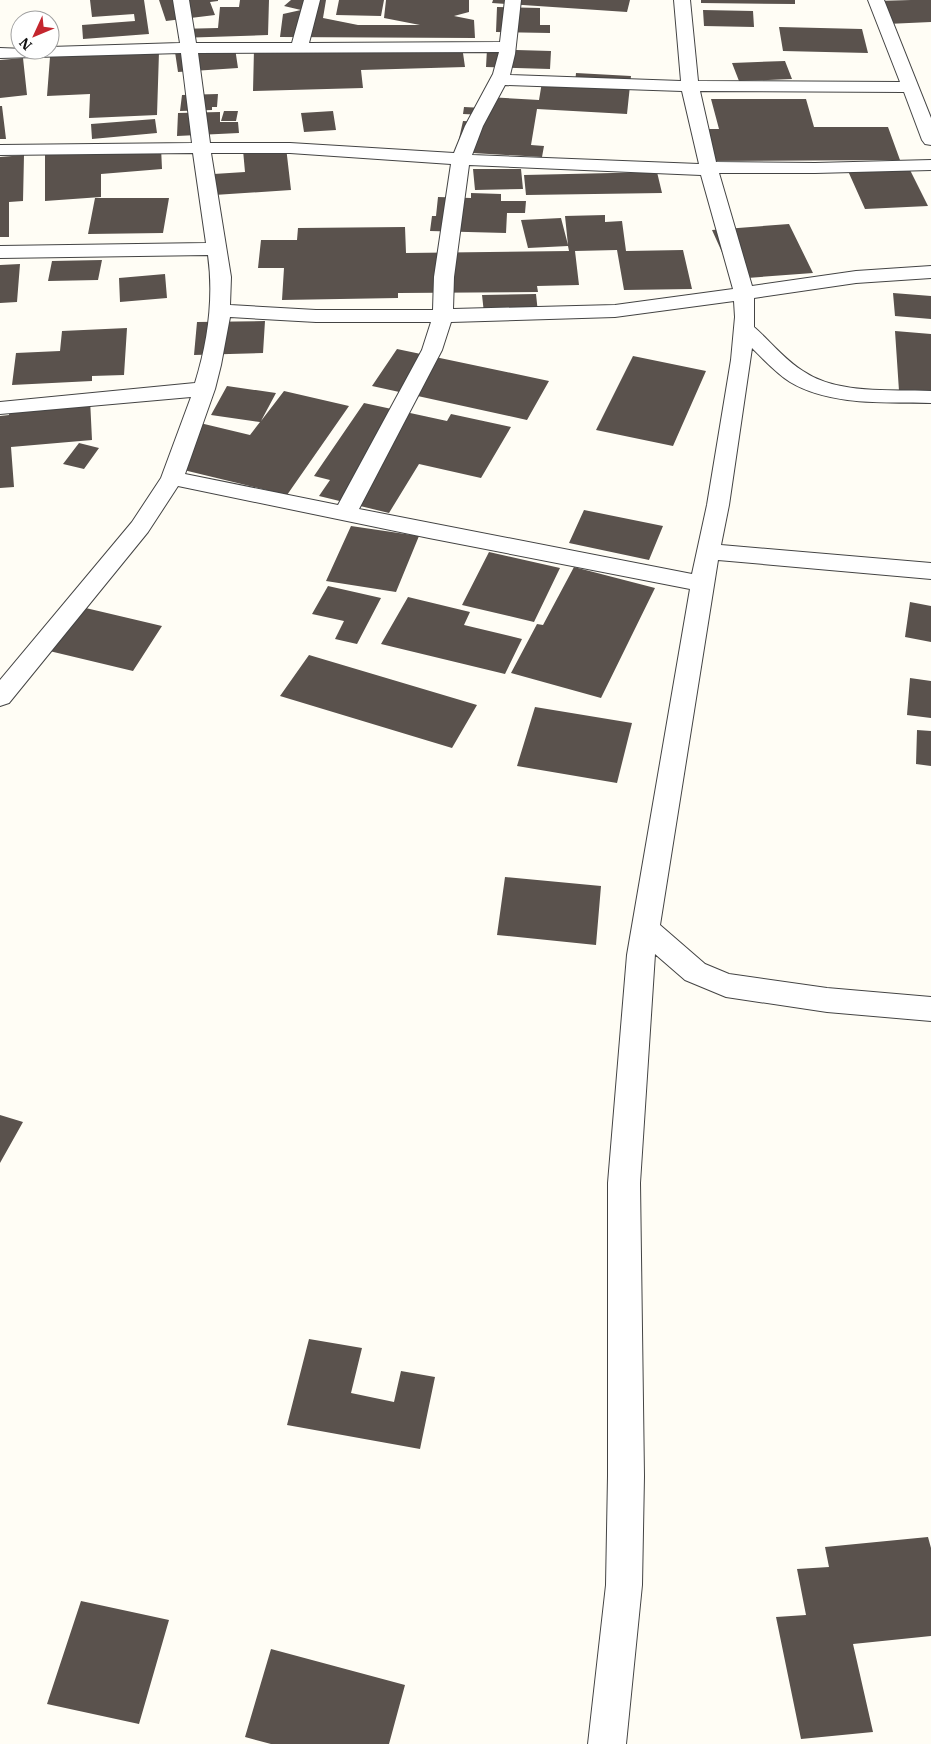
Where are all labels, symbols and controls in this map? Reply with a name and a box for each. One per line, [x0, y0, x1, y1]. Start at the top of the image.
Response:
north arrow [10, 10, 60, 60]
text: N [15, 34, 36, 54]

